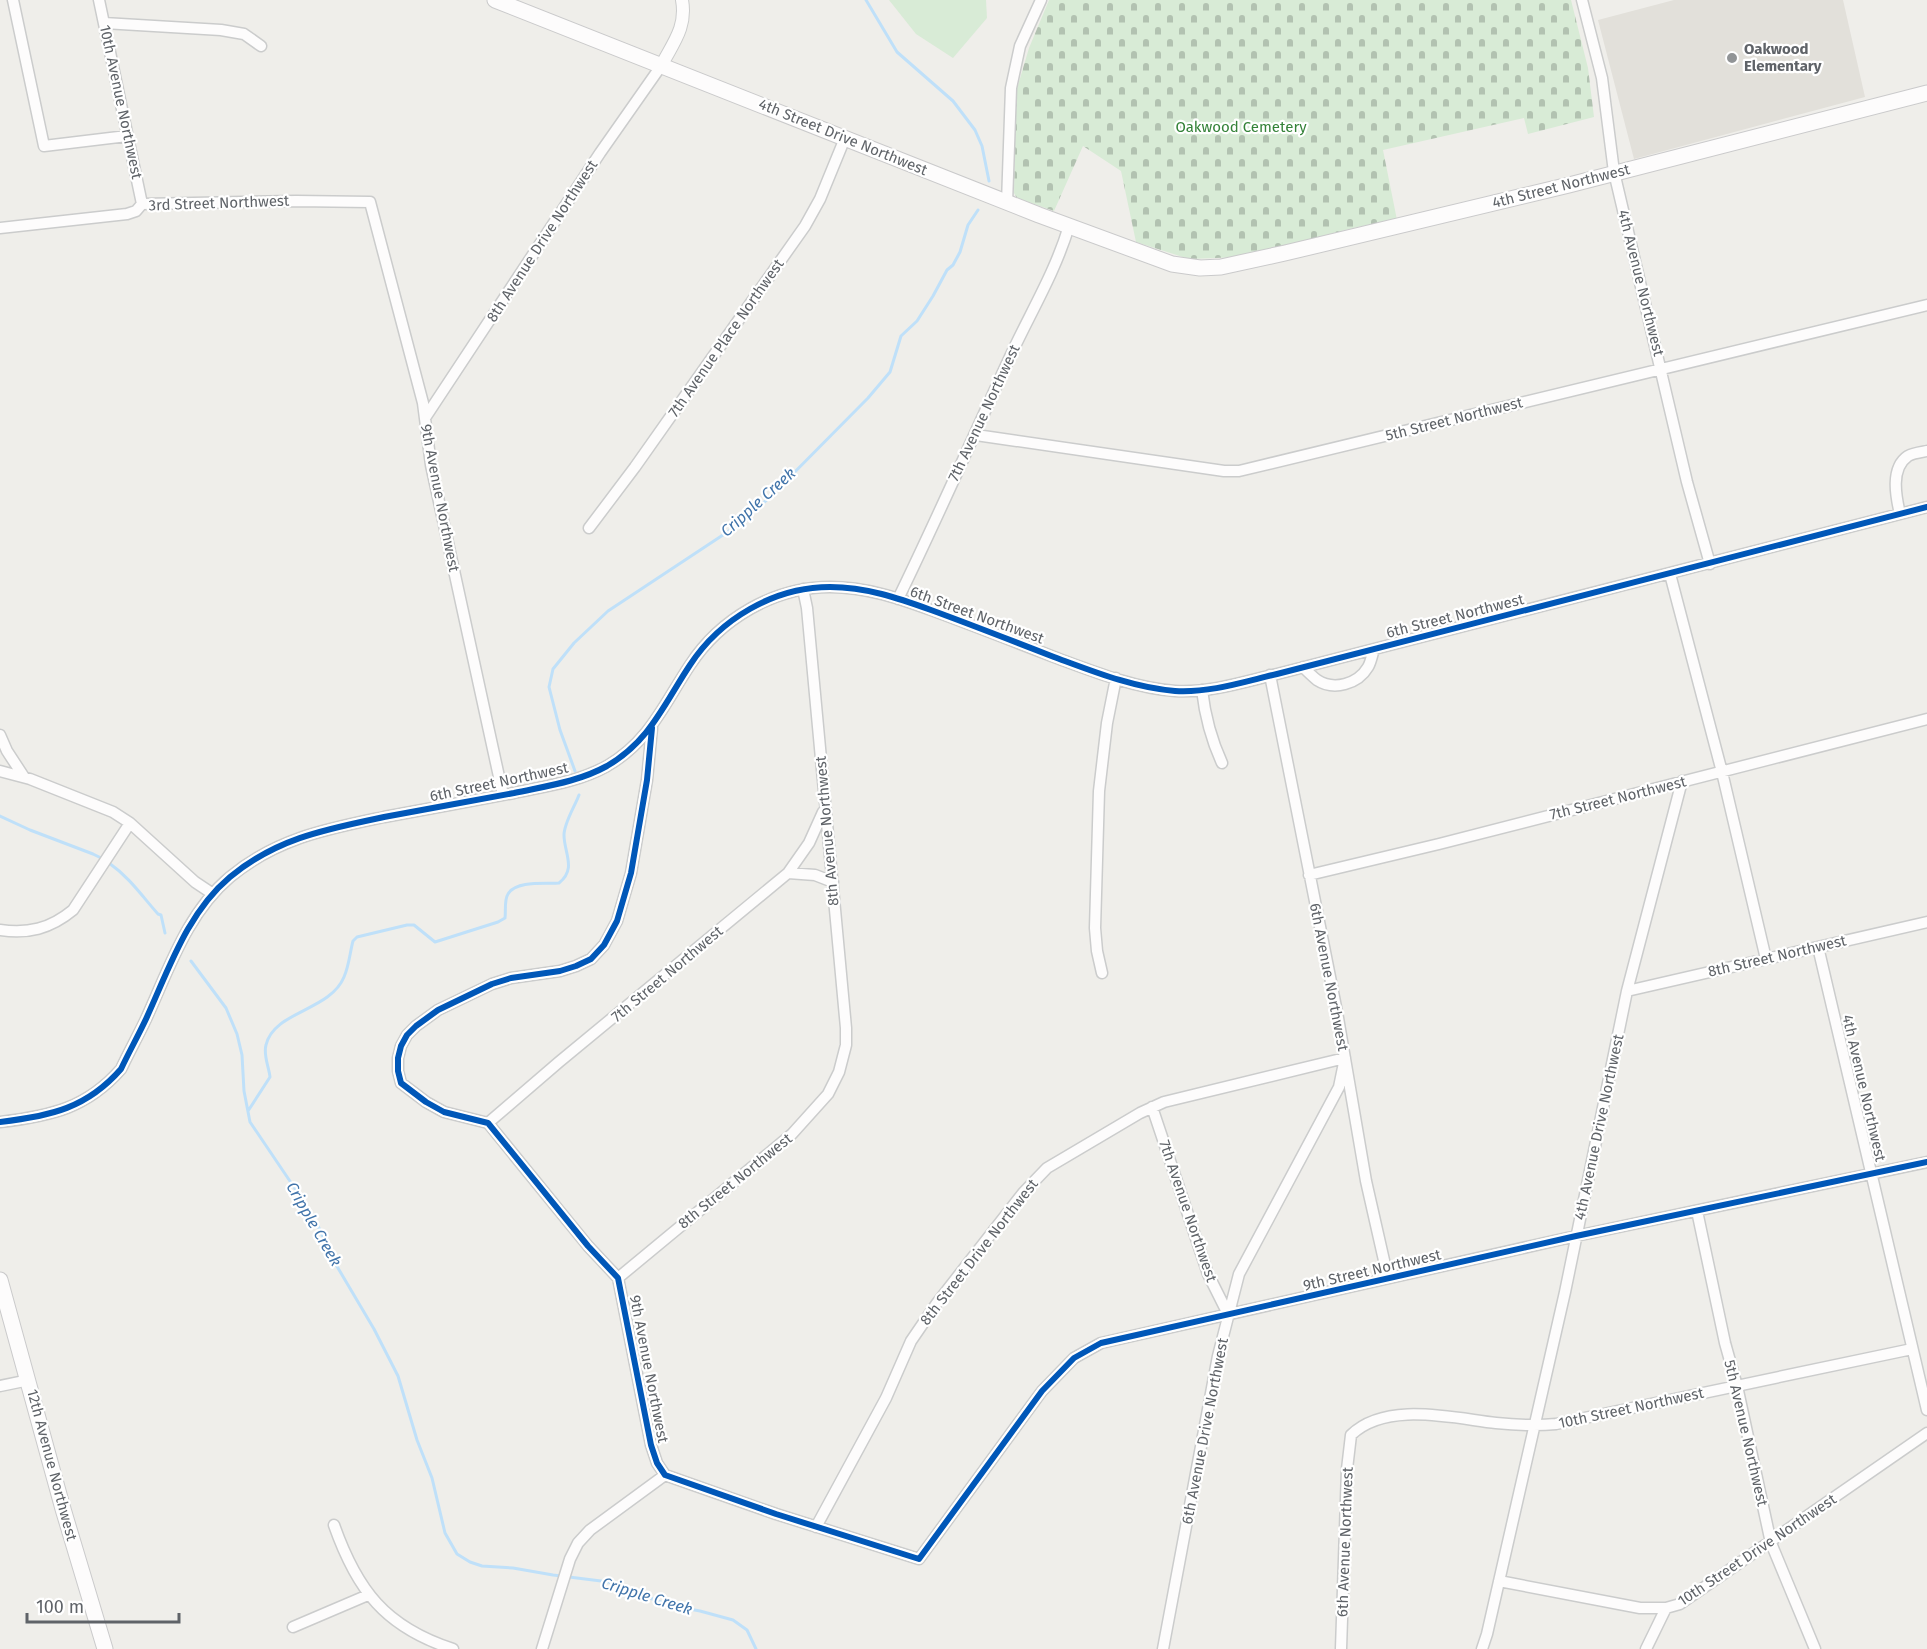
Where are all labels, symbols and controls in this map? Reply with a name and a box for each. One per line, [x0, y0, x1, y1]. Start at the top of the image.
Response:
street label: 10th Avenue Northwest [96, 23, 146, 181]
place label: Oakwood Elementary [1744, 40, 1822, 75]
marker: Oakwood Elementary [1725, 51, 1739, 65]
street label: 4th Street Drive Northwest [756, 95, 931, 179]
park label: Oakwood Cemetery [1175, 118, 1307, 136]
street label: 8th Avenue Drive Northwest [483, 156, 602, 325]
street label: 4th Street Northwest [1490, 160, 1632, 212]
street label: 3rd Street Northwest [148, 192, 290, 214]
street label: 4th Avenue Northwest [1614, 208, 1668, 359]
street label: 7th Avenue Place Northwest [664, 255, 788, 421]
street label: 7th Avenue Northwest [944, 341, 1024, 484]
street label: 5th Street Northwest [1384, 393, 1525, 445]
street label: 9th Avenue Northwest [417, 423, 463, 574]
water label: Cripple Creek [717, 463, 800, 541]
street label: 6th Street Northwest [908, 582, 1047, 648]
street label: 6th Street Northwest [1384, 590, 1526, 642]
street label: 8th Avenue Northwest [811, 755, 843, 907]
street label: 6th Street Northwest [428, 758, 570, 805]
street label: 7th Street Northwest [1548, 772, 1689, 824]
street label: 6th Avenue Northwest [1306, 902, 1352, 1053]
street label: 7th Street Northwest [608, 922, 727, 1026]
street label: 8th Street Northwest [1706, 931, 1849, 981]
street label: 4th Avenue Northwest [1838, 1013, 1890, 1164]
street label: 4th Avenue Drive Northwest [1571, 1032, 1628, 1222]
street label: 8th Street Northwest [674, 1129, 796, 1233]
street label: 7th Avenue Northwest [1155, 1138, 1221, 1285]
street label: 8th Street Drive Northwest [916, 1175, 1042, 1329]
water label: Cripple Creek [282, 1178, 346, 1270]
street label: 9th Street Northwest [1301, 1245, 1443, 1295]
street label: 9th Avenue Northwest [626, 1294, 672, 1445]
street label: 6th Avenue Drive Northwest [1178, 1336, 1232, 1526]
street label: 5th Avenue Northwest [1720, 1358, 1772, 1509]
street label: 10th Street Northwest [1557, 1384, 1706, 1432]
street label: 12th Avenue Northwest [23, 1387, 81, 1543]
street label: 6th Avenue Northwest [1333, 1466, 1357, 1617]
street label: 10th Street Drive Northwest [1674, 1490, 1840, 1610]
water label: Cripple Creek [599, 1573, 695, 1619]
scale bar [27, 1586, 178, 1624]
text: 100 m [36, 1596, 84, 1618]

